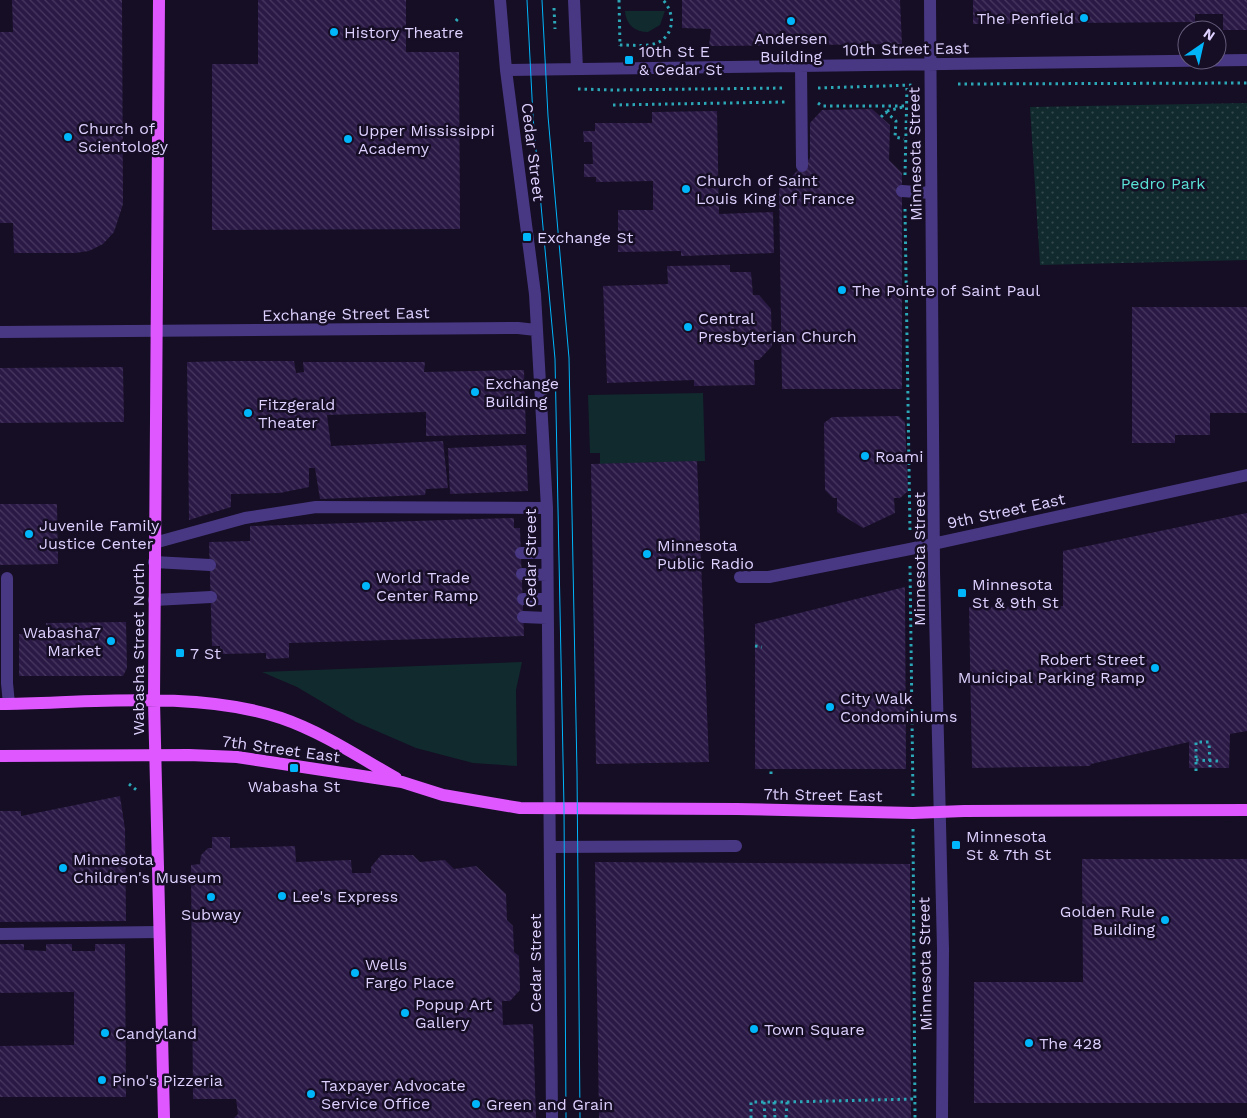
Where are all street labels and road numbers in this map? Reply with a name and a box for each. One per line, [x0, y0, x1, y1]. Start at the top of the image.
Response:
street label: 10th Street East [843, 38, 970, 60]
street label: Minnesota Street [904, 87, 926, 221]
street label: Cedar Street [518, 102, 549, 203]
street label: Exchange Street East [262, 303, 430, 325]
street label: 9th Street East [945, 489, 1067, 533]
street label: Minnesota Street [910, 492, 929, 626]
street label: Cedar Street [521, 508, 540, 608]
street label: Wabasha Street North [129, 563, 148, 735]
street label: 7th Street East [221, 731, 342, 767]
street label: 7th Street East [763, 784, 883, 806]
street label: Minnesota Street [914, 897, 936, 1031]
street label: Cedar Street [526, 913, 545, 1013]

